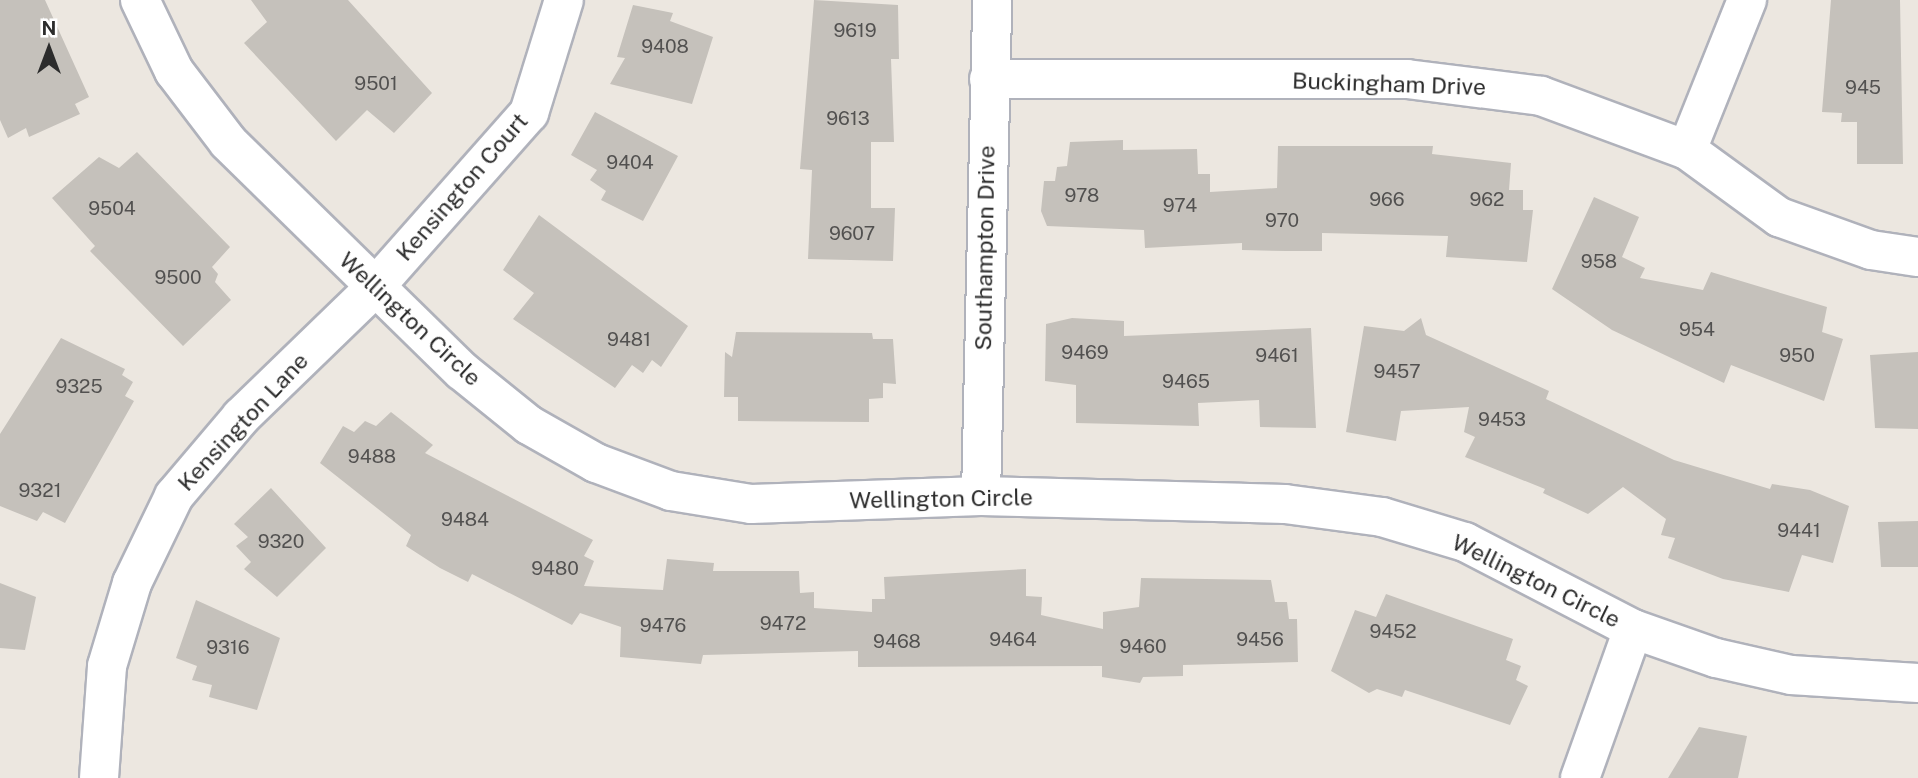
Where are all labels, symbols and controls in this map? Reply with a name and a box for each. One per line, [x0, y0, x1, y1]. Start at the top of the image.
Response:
north arrow [14, 14, 84, 84]
text: N [42, 17, 56, 39]
house number: 9619 [833, 20, 877, 42]
house number: 9408 [641, 36, 689, 58]
street label: Buckingham Drive [1292, 67, 1486, 101]
house number: 9501 [354, 73, 398, 95]
house number: 945 [1845, 77, 1881, 99]
street label: Kensington Court [390, 107, 534, 267]
house number: 9613 [826, 108, 870, 130]
street label: Southampton Drive [969, 145, 1001, 351]
house number: 9404 [606, 152, 654, 174]
house number: 978 [1065, 185, 1099, 207]
house number: 966 [1369, 189, 1405, 211]
house number: 962 [1470, 189, 1504, 211]
house number: 974 [1163, 195, 1197, 217]
house number: 9504 [88, 198, 136, 220]
house number: 970 [1265, 210, 1299, 232]
house number: 9607 [829, 223, 875, 245]
street label: Wellington Circle [333, 246, 487, 392]
house number: 958 [1581, 251, 1617, 273]
house number: 9500 [154, 267, 202, 289]
house number: 954 [1679, 319, 1715, 341]
house number: 9481 [607, 329, 651, 351]
house number: 9469 [1061, 342, 1109, 364]
house number: 9461 [1255, 345, 1299, 367]
house number: 950 [1779, 345, 1815, 367]
street label: Kensington Lane [172, 347, 314, 497]
house number: 9457 [1373, 361, 1421, 383]
house number: 9465 [1162, 371, 1210, 393]
house number: 9325 [55, 376, 103, 398]
house number: 9453 [1478, 409, 1526, 431]
house number: 9488 [348, 446, 396, 468]
house number: 9321 [19, 480, 61, 502]
street label: Wellington Circle [849, 484, 1033, 514]
house number: 9484 [441, 509, 489, 531]
house number: 9441 [1777, 520, 1821, 542]
street label: Wellington Circle [1447, 528, 1625, 634]
house number: 9320 [258, 531, 304, 553]
house number: 9480 [531, 558, 579, 580]
house number: 9472 [760, 613, 806, 635]
house number: 9476 [640, 615, 686, 637]
house number: 9452 [1369, 621, 1417, 643]
house number: 9464 [989, 629, 1037, 651]
house number: 9456 [1236, 629, 1284, 651]
house number: 9468 [873, 631, 921, 653]
house number: 9460 [1119, 636, 1167, 658]
house number: 9316 [206, 637, 250, 659]

